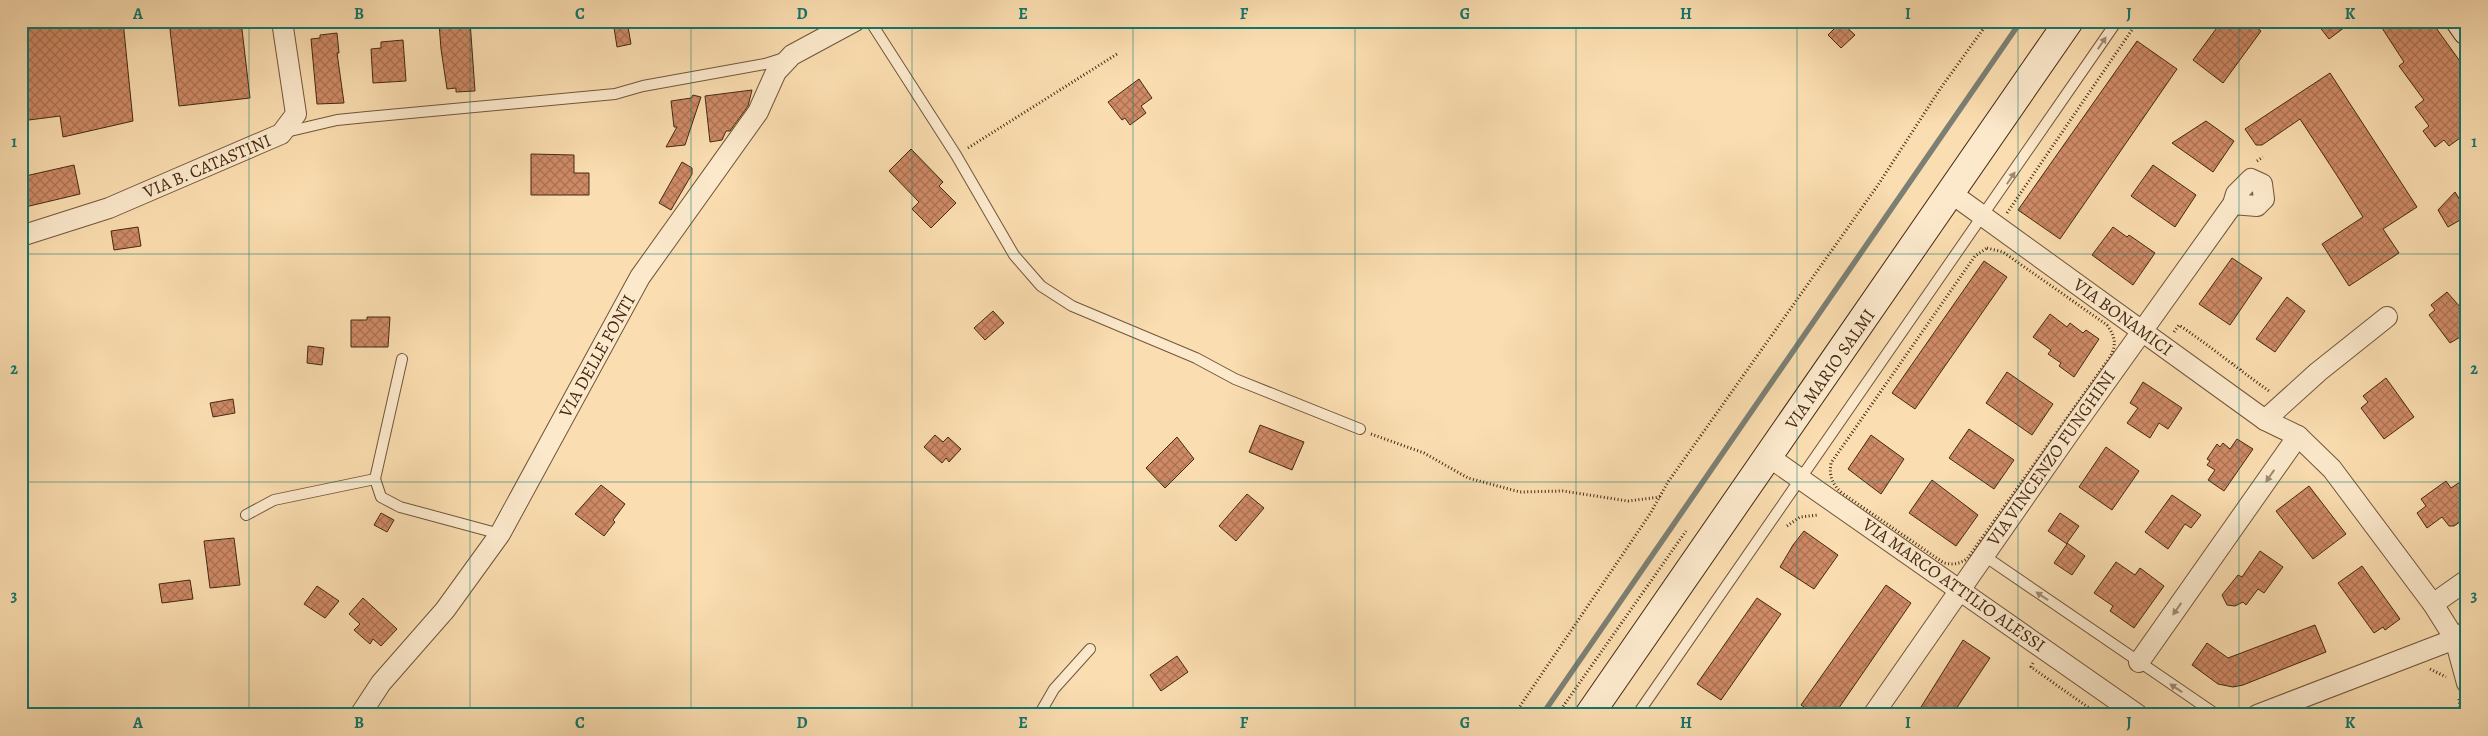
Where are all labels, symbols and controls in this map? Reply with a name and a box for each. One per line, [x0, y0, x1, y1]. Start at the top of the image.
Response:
text: A [132, 3, 144, 25]
text: B [354, 3, 364, 25]
text: C [575, 3, 585, 25]
text: D [796, 3, 808, 25]
text: E [1018, 3, 1028, 25]
text: F [1240, 3, 1249, 25]
text: G [1460, 3, 1470, 25]
text: H [1680, 3, 1692, 25]
text: I [1905, 3, 1911, 25]
text: J [2126, 3, 2132, 25]
text: K [2345, 3, 2356, 25]
one-way arrow [2097, 37, 2107, 50]
street label: VIA B. CATASTINI [139, 128, 275, 204]
text: 1 [11, 131, 17, 153]
text: 1 [2471, 131, 2477, 153]
one-way arrow [2006, 171, 2015, 184]
street label: VIA BONAMICI [2068, 272, 2178, 361]
street label: VIA DELLE FONTI [553, 290, 641, 423]
street label: VIA MARIO SALMI [1779, 304, 1880, 435]
text: 2 [10, 358, 18, 380]
text: 2 [2470, 358, 2478, 380]
street label: VIA VINCENZO FUNGHINI [1981, 366, 2121, 551]
one-way arrow [2265, 469, 2275, 483]
street label: VIA MARCO ATTILIO ALESSI [1857, 512, 2050, 657]
text: 3 [11, 585, 18, 607]
text: 3 [2471, 585, 2478, 607]
one-way arrow [2035, 591, 2049, 601]
one-way arrow [2172, 602, 2182, 616]
one-way arrow [2170, 683, 2183, 693]
text: A [132, 712, 144, 734]
text: B [354, 712, 364, 734]
text: C [575, 712, 585, 734]
text: D [796, 712, 808, 734]
text: E [1018, 712, 1028, 734]
text: F [1240, 712, 1249, 734]
text: G [1460, 712, 1470, 734]
text: H [1680, 712, 1692, 734]
text: I [1905, 712, 1911, 734]
text: J [2126, 712, 2132, 734]
text: K [2345, 712, 2356, 734]

